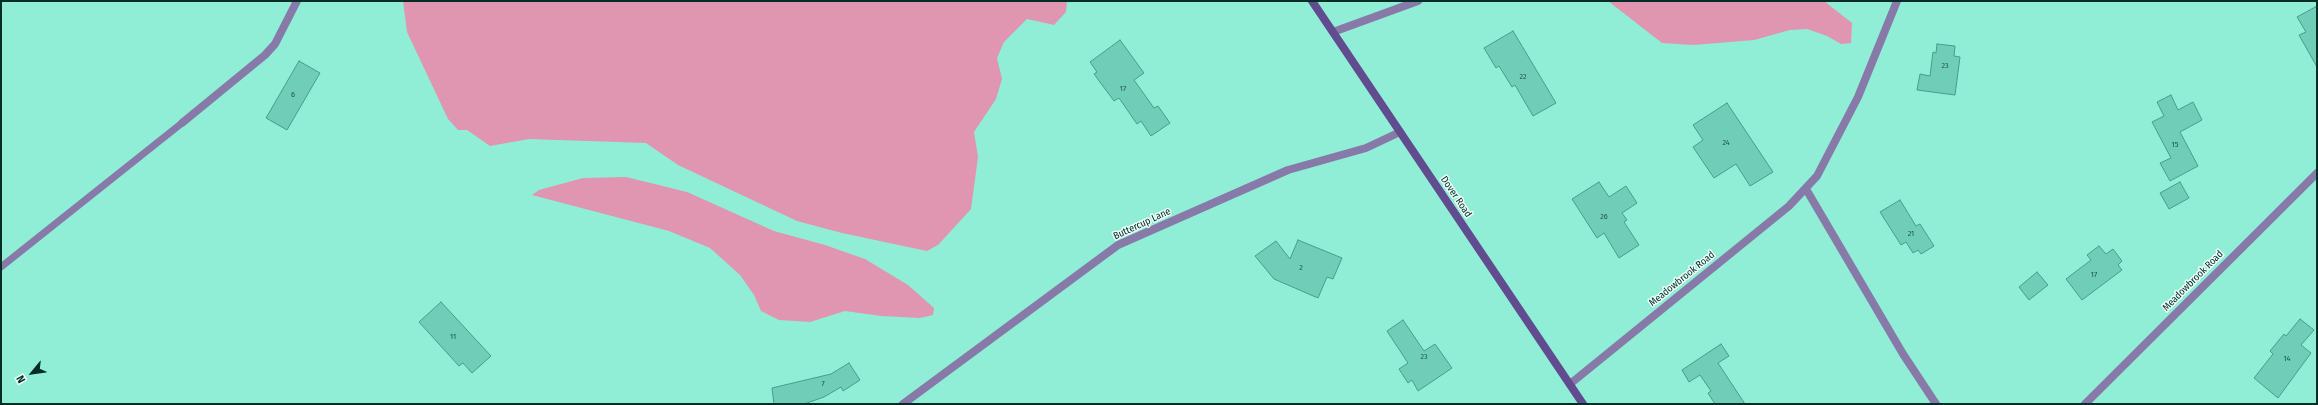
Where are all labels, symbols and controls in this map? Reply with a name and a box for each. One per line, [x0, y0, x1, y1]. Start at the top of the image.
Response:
house number: 23 [1941, 61, 1949, 71]
house number: 22 [1519, 72, 1527, 82]
house number: 17 [1120, 84, 1126, 94]
house number: 6 [291, 90, 295, 100]
house number: 24 [1722, 138, 1730, 148]
house number: 15 [2172, 140, 2178, 150]
street label: Dover Road [1438, 174, 1474, 220]
street label: Buttercup Lane [1111, 206, 1173, 242]
house number: 26 [1600, 212, 1608, 222]
house number: 21 [1908, 229, 1914, 239]
street label: Meadowbrook Road [2160, 248, 2226, 314]
street label: Meadowbrook Road [1647, 249, 1717, 309]
house number: 2 [1299, 263, 1303, 273]
house number: 17 [2091, 270, 2097, 280]
house number: 11 [450, 332, 456, 342]
house number: 23 [1420, 352, 1428, 362]
north arrow [12, 353, 52, 393]
house number: 14 [2284, 354, 2290, 364]
text: N [14, 373, 28, 385]
house number: 7 [821, 379, 825, 389]

